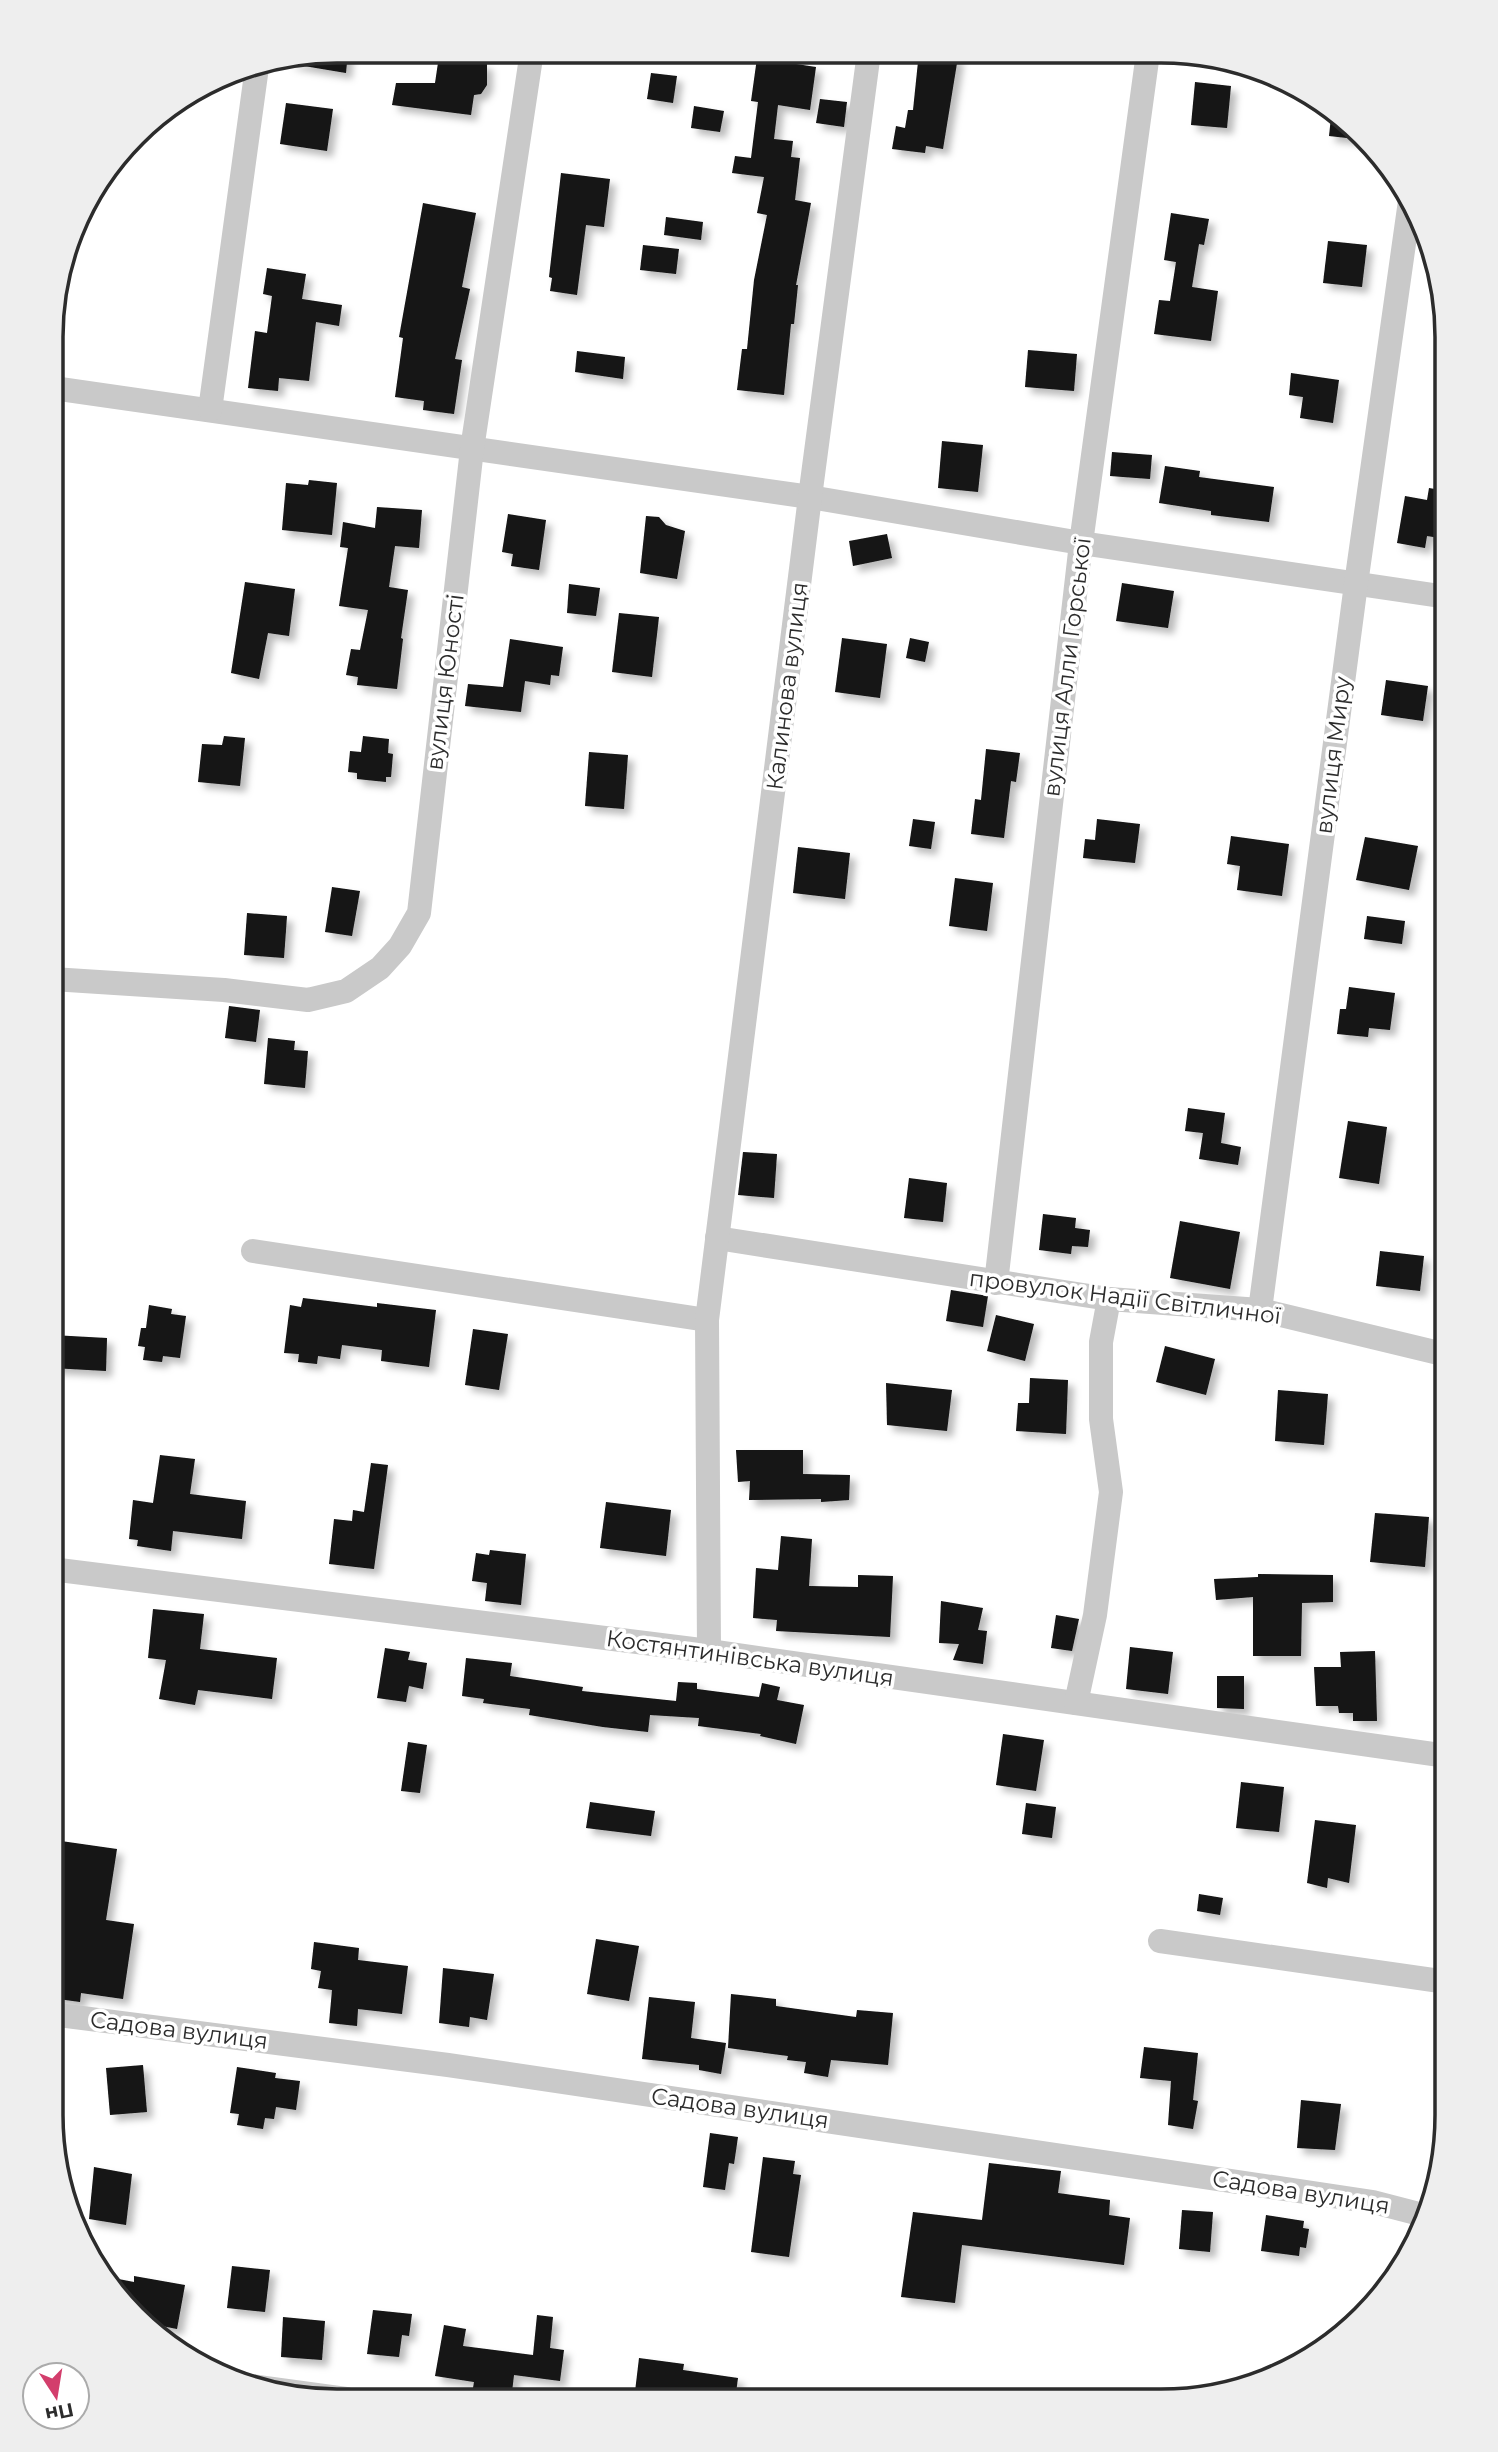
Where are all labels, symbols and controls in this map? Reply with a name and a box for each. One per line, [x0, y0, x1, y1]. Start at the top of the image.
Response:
street label: вулиця Алли Горської [1037, 536, 1097, 798]
street label: Калинова вулиця [760, 580, 814, 792]
street label: вулиця Юності [420, 592, 470, 772]
street label: вулиця Миру [1309, 674, 1357, 835]
street label: провулок Надії Світличної [968, 1264, 1282, 1330]
street label: Костянтинівська вулиця [604, 1624, 896, 1692]
street label: Садова вулиця [88, 2005, 270, 2055]
street label: Садова вулиця [649, 2082, 831, 2134]
street label: Садова вулиця [1210, 2164, 1392, 2220]
north arrow [21, 2361, 91, 2431]
text: Пн [43, 2398, 76, 2426]

